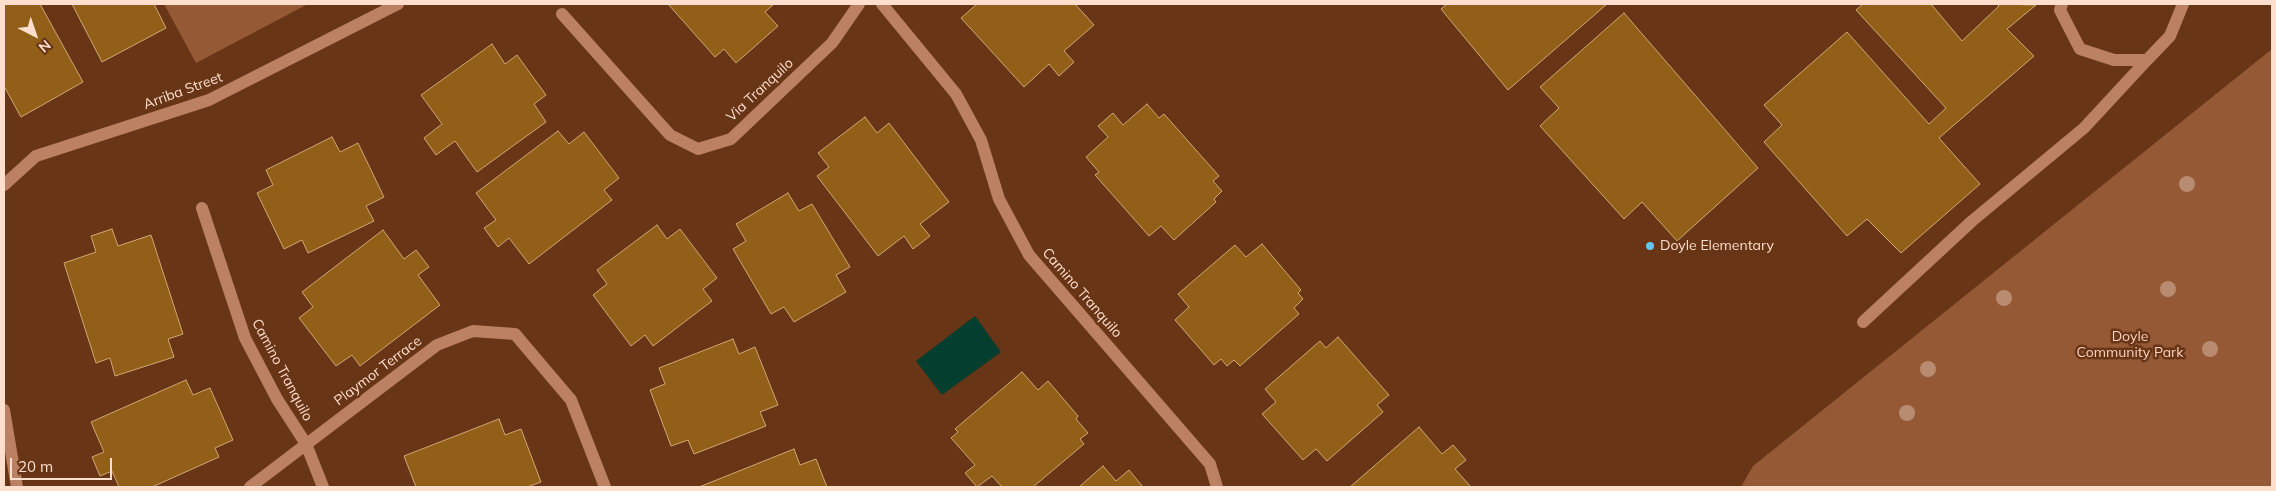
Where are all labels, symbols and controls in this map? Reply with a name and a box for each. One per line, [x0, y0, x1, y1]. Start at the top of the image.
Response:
north arrow [10, 10, 60, 60]
text: N [35, 36, 55, 57]
street label: Via Tranquilo [723, 55, 797, 125]
street label: Arriba Street [141, 69, 225, 113]
place label: Doyle Elementary [1660, 238, 1774, 254]
marker: Doyle Elementary [1644, 240, 1656, 252]
street label: Camino Tranquilo [1038, 245, 1126, 341]
street label: Camino Tranquilo [248, 316, 316, 424]
park label: Doyle Community Park [2077, 329, 2183, 362]
street label: Playmor Terrace [331, 333, 425, 409]
scale bar [12, 448, 115, 480]
text: 20 m [18, 457, 53, 476]

